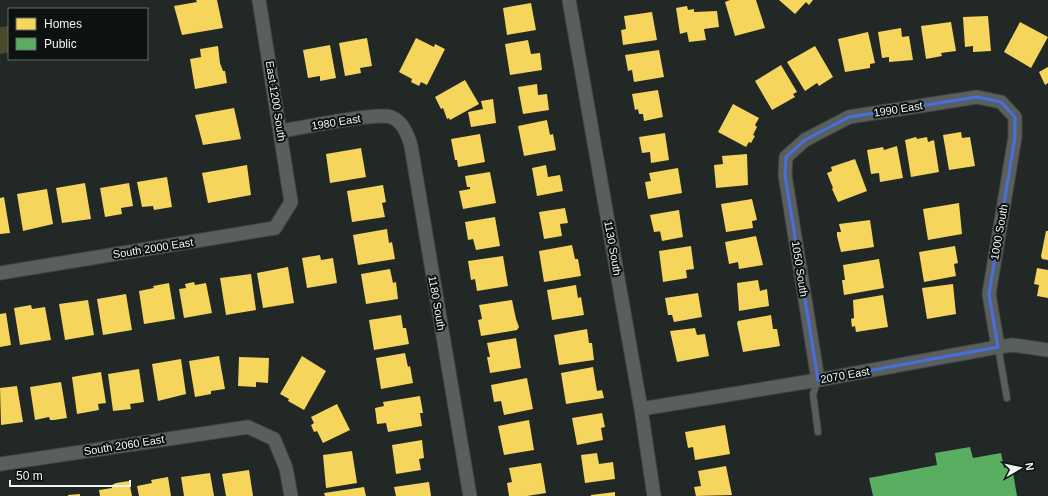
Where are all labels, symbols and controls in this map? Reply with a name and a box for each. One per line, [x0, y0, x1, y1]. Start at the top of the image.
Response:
legend [8, 8, 148, 60]
text: Homes [44, 17, 82, 31]
text: Public [44, 37, 77, 51]
street label: East 1200 South [264, 60, 288, 142]
street label: 1990 East [873, 99, 923, 119]
street label: 1980 East [311, 112, 361, 132]
street label: 1000 South [988, 203, 1010, 261]
street label: 1130 South [602, 220, 624, 276]
street label: South 2000 East [112, 236, 194, 260]
street label: 1050 South [790, 240, 810, 298]
street label: 1180 South [426, 275, 448, 331]
street label: 2070 East [820, 365, 870, 385]
street label: South 2060 East [83, 433, 165, 457]
north arrow [1000, 448, 1040, 488]
scale bar [10, 462, 130, 488]
text: N [1023, 462, 1036, 471]
text: 50 m [16, 469, 43, 483]

